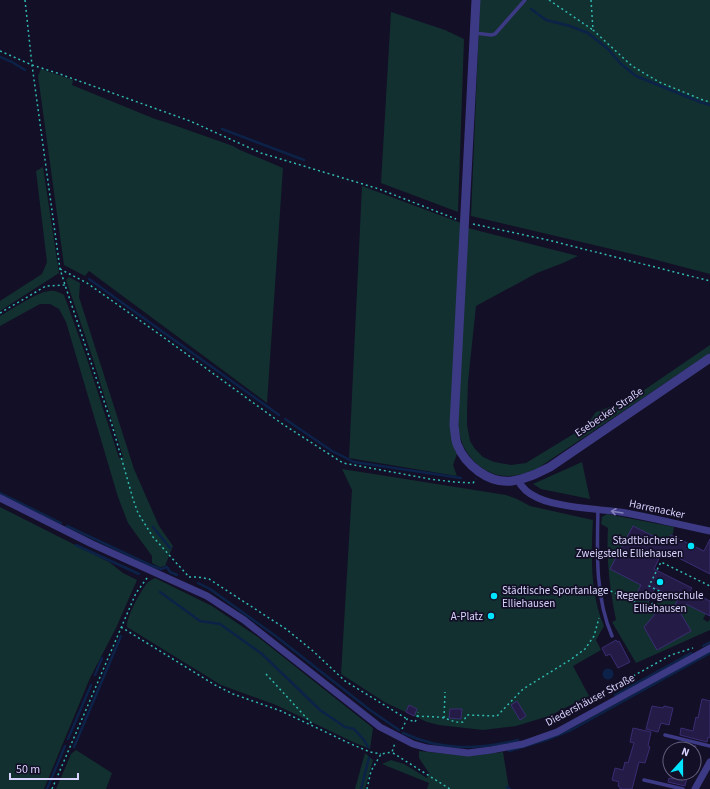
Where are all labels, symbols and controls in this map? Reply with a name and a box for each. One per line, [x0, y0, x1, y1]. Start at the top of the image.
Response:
street label: Esebecker Straße [572, 383, 647, 440]
street label: Harrenacker [628, 496, 687, 522]
one-way arrow [611, 508, 624, 516]
place label: Stadtbücherei - Zweigstelle Elliehausen [576, 533, 683, 561]
marker: Stadtbücherei - Zweigstelle Elliehausen [686, 541, 696, 551]
marker: Regenbogenschule Elliehausen [655, 577, 665, 587]
place label: Städtische Sportanlage Elliehausen [502, 583, 609, 611]
place label: Regenbogenschule Elliehausen [616, 588, 704, 616]
marker: Städtische Sportanlage Elliehausen [489, 591, 499, 601]
place label: A-Platz [451, 609, 483, 624]
marker: A-Platz [486, 611, 496, 621]
street label: Diedershäuser Straße [543, 670, 638, 730]
north arrow [662, 741, 702, 781]
text: N [679, 744, 692, 760]
scale bar [10, 755, 78, 781]
text: 50 m [16, 761, 40, 778]

